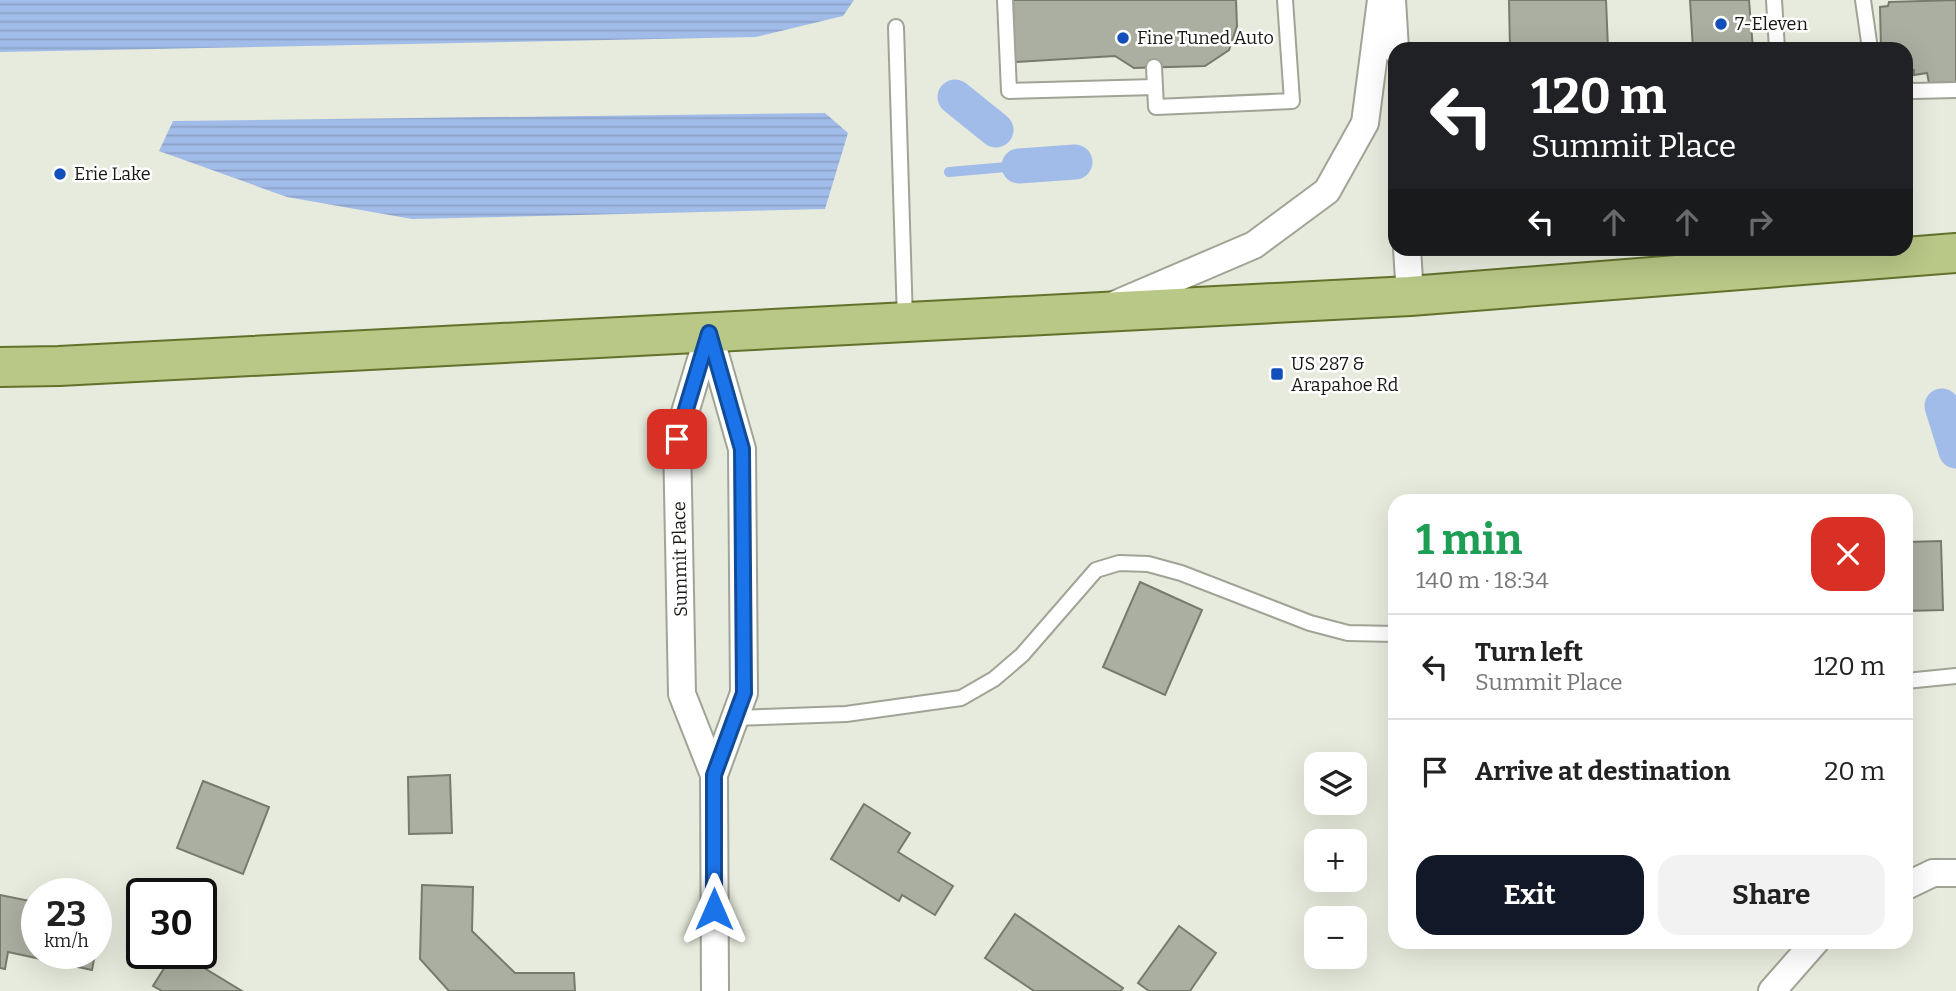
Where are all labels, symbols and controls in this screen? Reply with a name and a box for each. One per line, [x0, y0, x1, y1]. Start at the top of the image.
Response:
place label: 7-Eleven [1735, 13, 1808, 35]
marker: 7-Eleven [1713, 16, 1729, 32]
place label: Fine Tuned Auto [1137, 27, 1274, 49]
marker: Fine Tuned Auto [1115, 30, 1131, 46]
text: 120 m [1531, 67, 1666, 126]
icon: left [1416, 70, 1507, 161]
text: Summit Place [1531, 127, 1736, 165]
place label: Erie Lake [74, 163, 151, 185]
marker: Erie Lake [52, 166, 68, 182]
icon: left [1522, 203, 1560, 241]
icon: ahead [1595, 203, 1633, 241]
icon: ahead [1668, 203, 1706, 241]
icon: right [1741, 203, 1779, 241]
place label: US 287 & Arapahoe Rd [1291, 353, 1399, 396]
marker: US 287 & Arapahoe Rd [1269, 366, 1285, 382]
pin [647, 409, 707, 469]
icon: arrive [658, 420, 696, 458]
street label: Summit Place [668, 501, 692, 617]
text: 1 min [1416, 515, 1522, 565]
button: close [1811, 517, 1885, 591]
text: 140 m · 18:34 [1416, 566, 1549, 594]
text: Turn left [1475, 637, 1583, 668]
icon: left [1416, 648, 1454, 686]
text: 120 m [1814, 651, 1885, 682]
text: Summit Place [1475, 668, 1623, 696]
map controls [1304, 752, 1367, 969]
button: layers [1304, 752, 1367, 815]
icon: arrive [1416, 753, 1454, 791]
text: Arrive at destination [1475, 756, 1730, 787]
text: 20 m [1824, 756, 1885, 787]
button: + [1304, 829, 1367, 892]
button: Exit [1416, 855, 1644, 935]
button: Share [1658, 855, 1885, 935]
position arrow [677, 872, 751, 946]
speed limit sign: 30 [126, 878, 217, 969]
text: 23 [47, 893, 86, 935]
button: − [1304, 906, 1367, 969]
text: km/h [44, 930, 89, 952]

